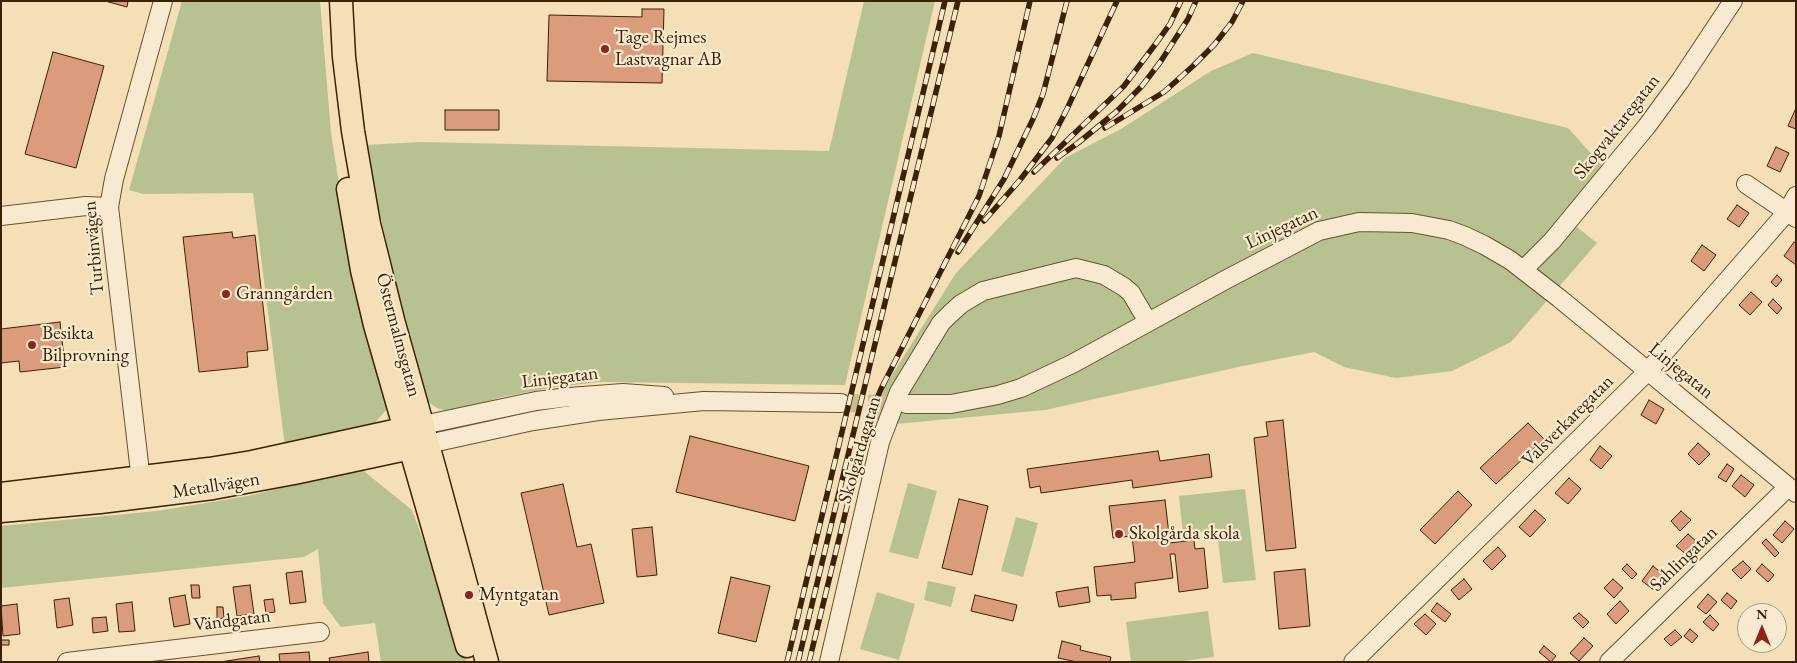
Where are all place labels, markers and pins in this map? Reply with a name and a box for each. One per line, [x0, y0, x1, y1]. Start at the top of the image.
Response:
place label: Tage Rejmes Lastvagnar AB [615, 27, 722, 71]
marker: Tage Rejmes Lastvagnar AB [599, 43, 611, 55]
place label: Granngården [236, 283, 333, 305]
marker: Granngården [220, 288, 232, 300]
place label: Besikta Bilprovning [42, 323, 129, 367]
marker: Besikta Bilprovning [26, 339, 38, 351]
place label: Skolgårda skola [1129, 523, 1240, 545]
marker: Skolgårda skola [1113, 528, 1125, 540]
place label: Myntgatan [479, 584, 559, 606]
marker: Myntgatan [463, 589, 475, 601]

